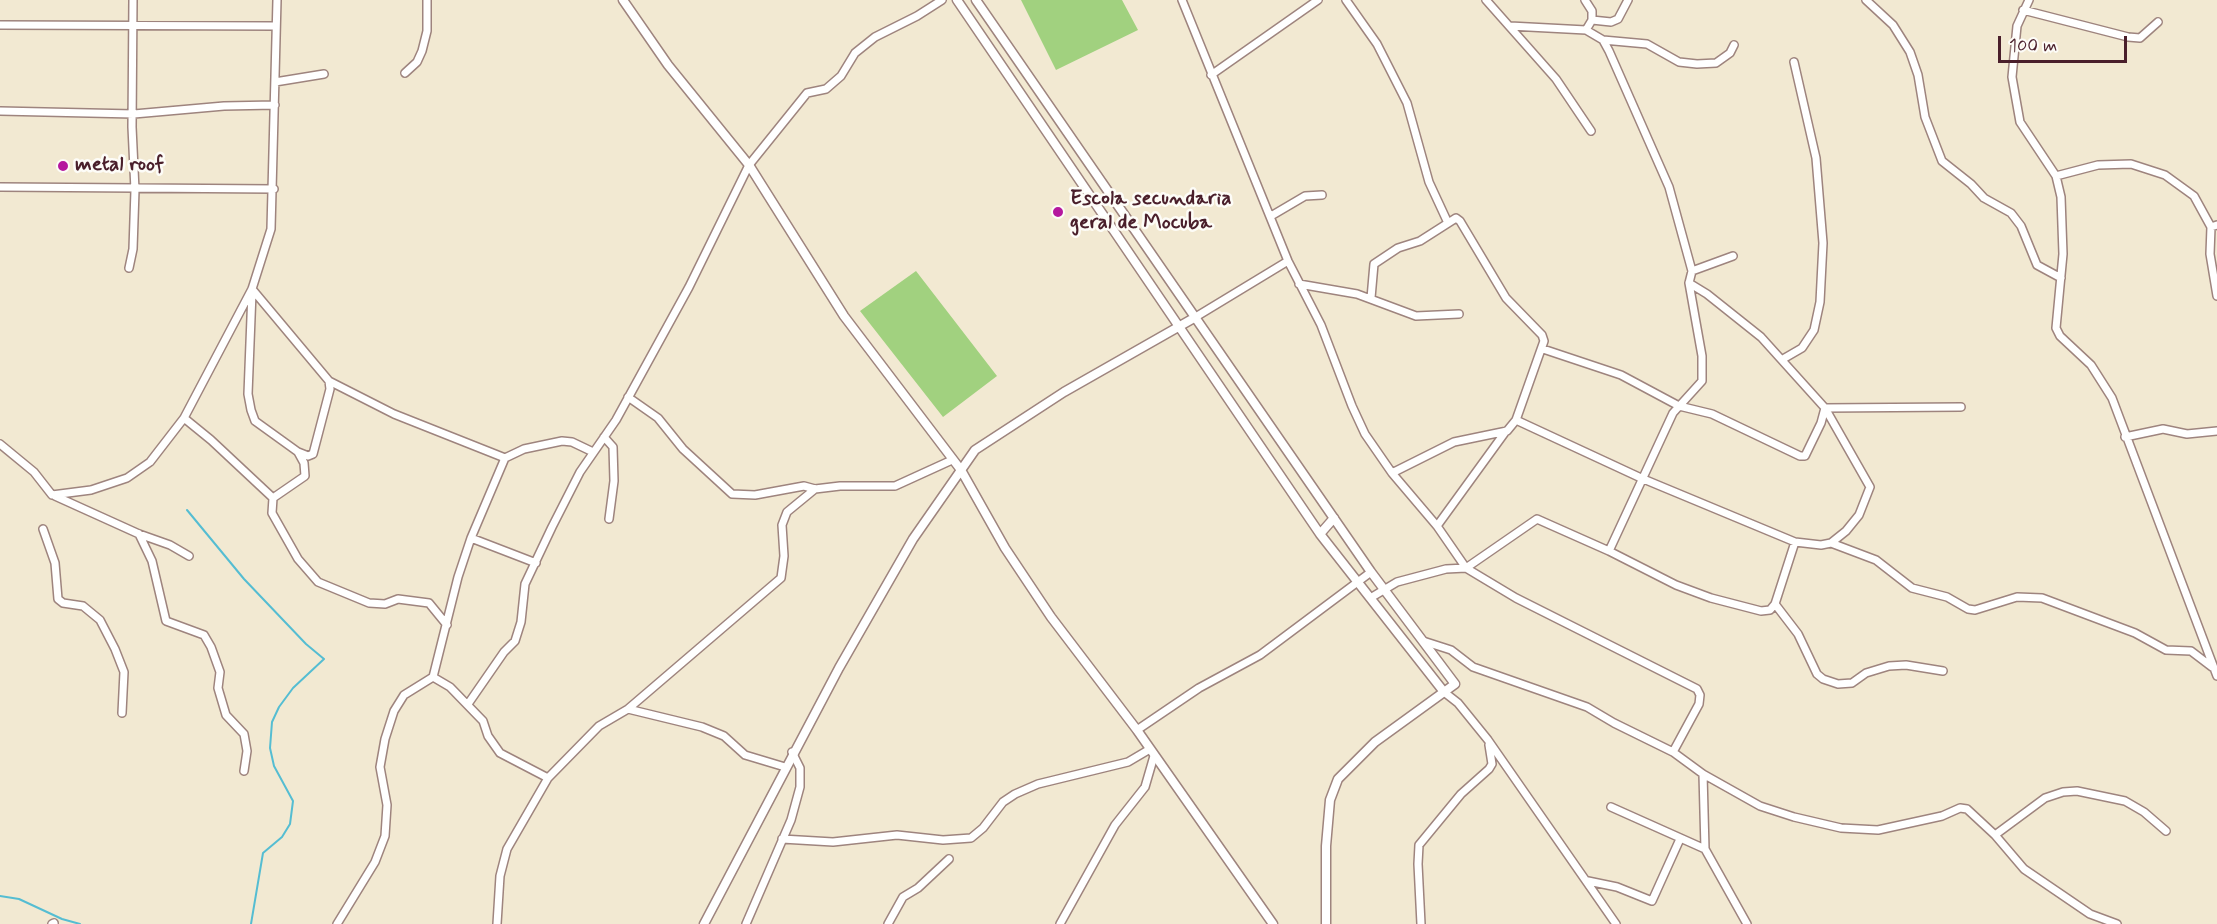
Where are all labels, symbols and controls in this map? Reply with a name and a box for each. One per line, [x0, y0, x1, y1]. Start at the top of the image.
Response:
scale bar [2001, 24, 2130, 62]
text: 100 m [2009, 34, 2057, 58]
place label: metal roof [75, 153, 164, 179]
marker: metal roof [56, 159, 70, 173]
place label: Escola secundaria geral de Mocuba [1070, 187, 1232, 237]
marker: Escola secundaria geral de Mocuba [1051, 205, 1065, 219]

